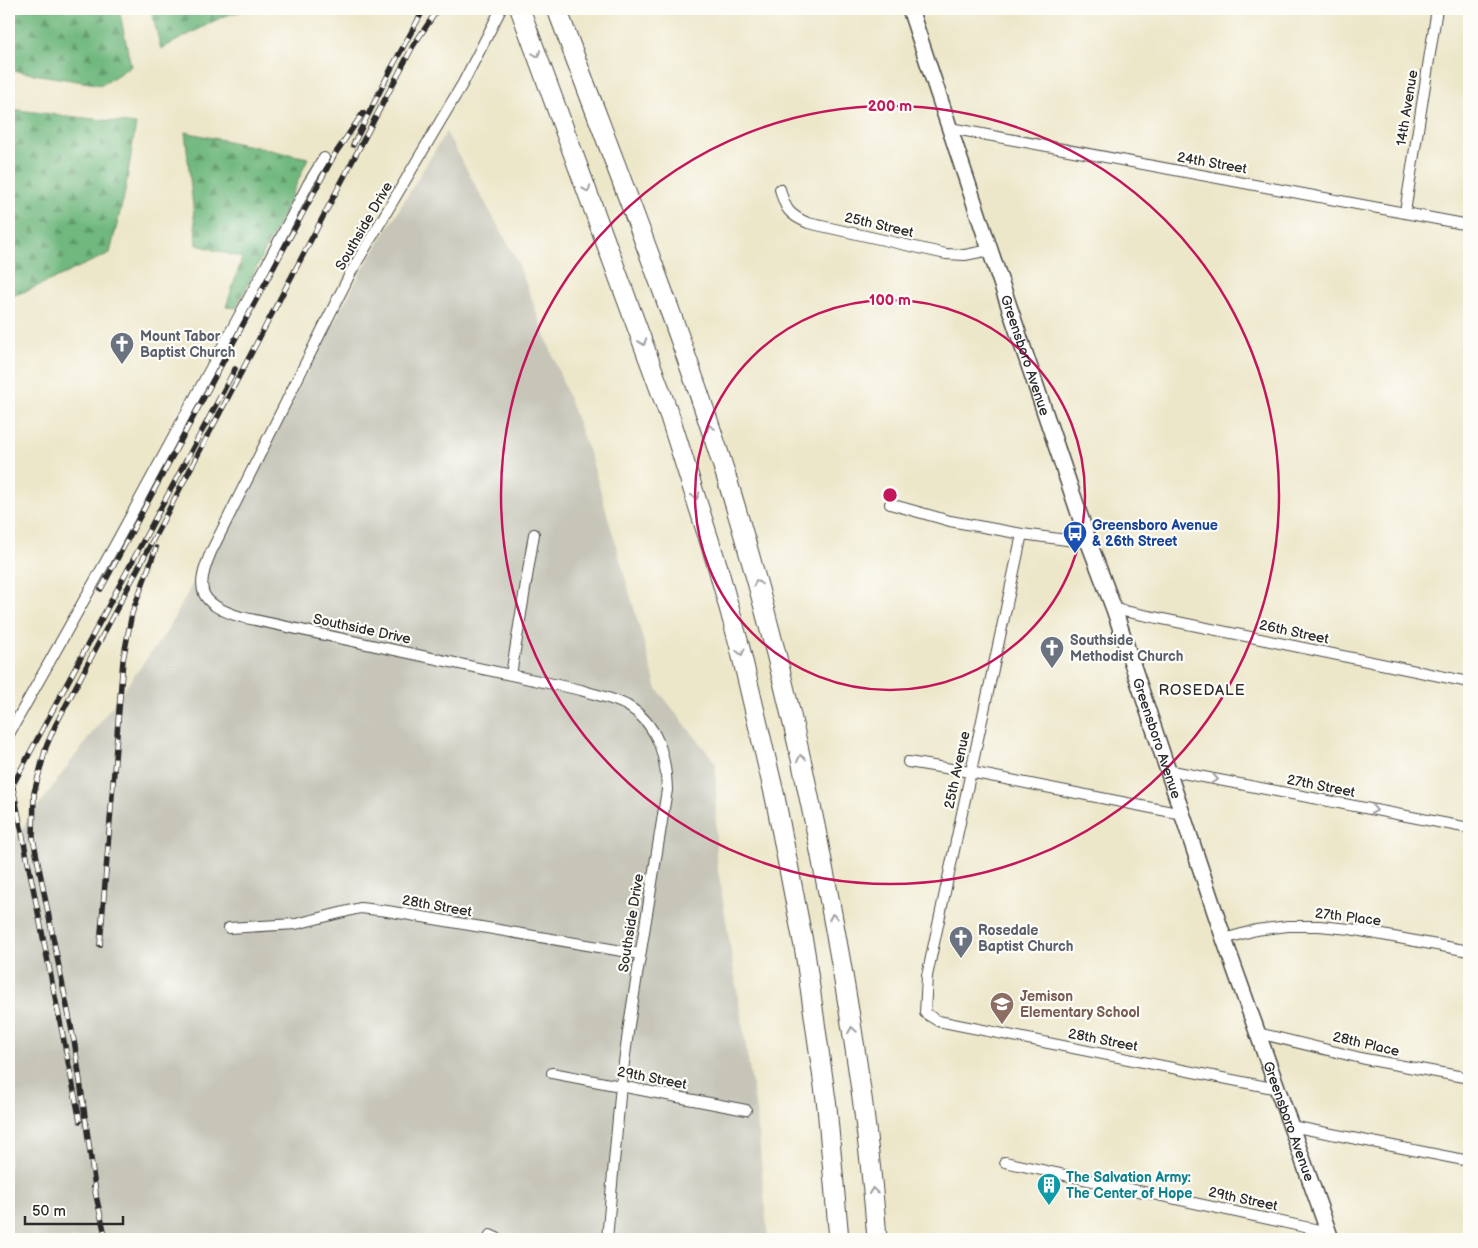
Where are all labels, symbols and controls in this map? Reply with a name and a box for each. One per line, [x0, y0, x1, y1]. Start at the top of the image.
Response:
one-way arrow [531, 50, 541, 58]
street label: 14th Avenue [1393, 69, 1421, 147]
text: 200 m [868, 97, 912, 116]
street label: 24th Street [1176, 149, 1249, 178]
street label: Southside Drive [332, 179, 396, 273]
one-way arrow [581, 184, 591, 193]
street label: 25th Street [843, 209, 916, 241]
text: 100 m [869, 291, 911, 310]
street label: Greensboro Avenue [997, 293, 1054, 418]
place label: Mount Tabor Baptist Church [140, 328, 235, 361]
church icon: Mount Tabor Baptist Church [109, 331, 135, 365]
one-way arrow [637, 337, 647, 345]
one-way arrow [706, 424, 716, 432]
centre of rings [881, 486, 899, 504]
one-way arrow [690, 491, 700, 499]
place label: Greensboro Avenue & 26th Street [1092, 517, 1218, 550]
bus stop icon: Greensboro Avenue & 26th Street [1062, 520, 1088, 554]
one-way arrow [753, 580, 763, 588]
street label: Southside Drive [312, 610, 412, 648]
street label: 26th Street [1258, 616, 1331, 648]
place label: Southside Methodist Church [1070, 632, 1183, 665]
church icon: Southside Methodist Church [1039, 635, 1065, 669]
one-way arrow [735, 647, 745, 655]
street label: Greensboro Avenue [1129, 676, 1185, 801]
district label: ROSEDALE [1158, 681, 1246, 700]
street label: 25th Avenue [940, 730, 974, 810]
one-way arrow [796, 753, 807, 762]
street label: 27th Street [1285, 771, 1357, 801]
one-way arrow [1210, 774, 1219, 784]
one-way arrow [1370, 804, 1379, 814]
street label: Southside Drive [615, 873, 647, 973]
street label: 28th Street [401, 892, 474, 921]
street label: 27th Place [1314, 905, 1382, 929]
one-way arrow [828, 913, 839, 921]
place label: Rosedale Baptist Church [978, 922, 1073, 955]
church icon: Rosedale Baptist Church [948, 925, 974, 959]
place label: Jemison Elementary School [1020, 988, 1140, 1021]
school or university icon: Jemison Elementary School [989, 991, 1015, 1025]
one-way arrow [848, 1025, 858, 1034]
street label: 28th Street [1067, 1025, 1140, 1055]
street label: 28th Place [1331, 1028, 1401, 1060]
street label: Greensboro Avenue [1260, 1059, 1318, 1183]
street label: 29th Street [616, 1063, 689, 1093]
place label: The Salvation Army: The Center of Hope [1066, 1169, 1192, 1202]
building icon: The Salvation Army: The Center of Hope [1036, 1172, 1062, 1206]
street label: 29th Street [1207, 1183, 1280, 1215]
one-way arrow [868, 1186, 879, 1194]
scale bar [25, 1193, 122, 1225]
text: 50 m [32, 1202, 66, 1221]

